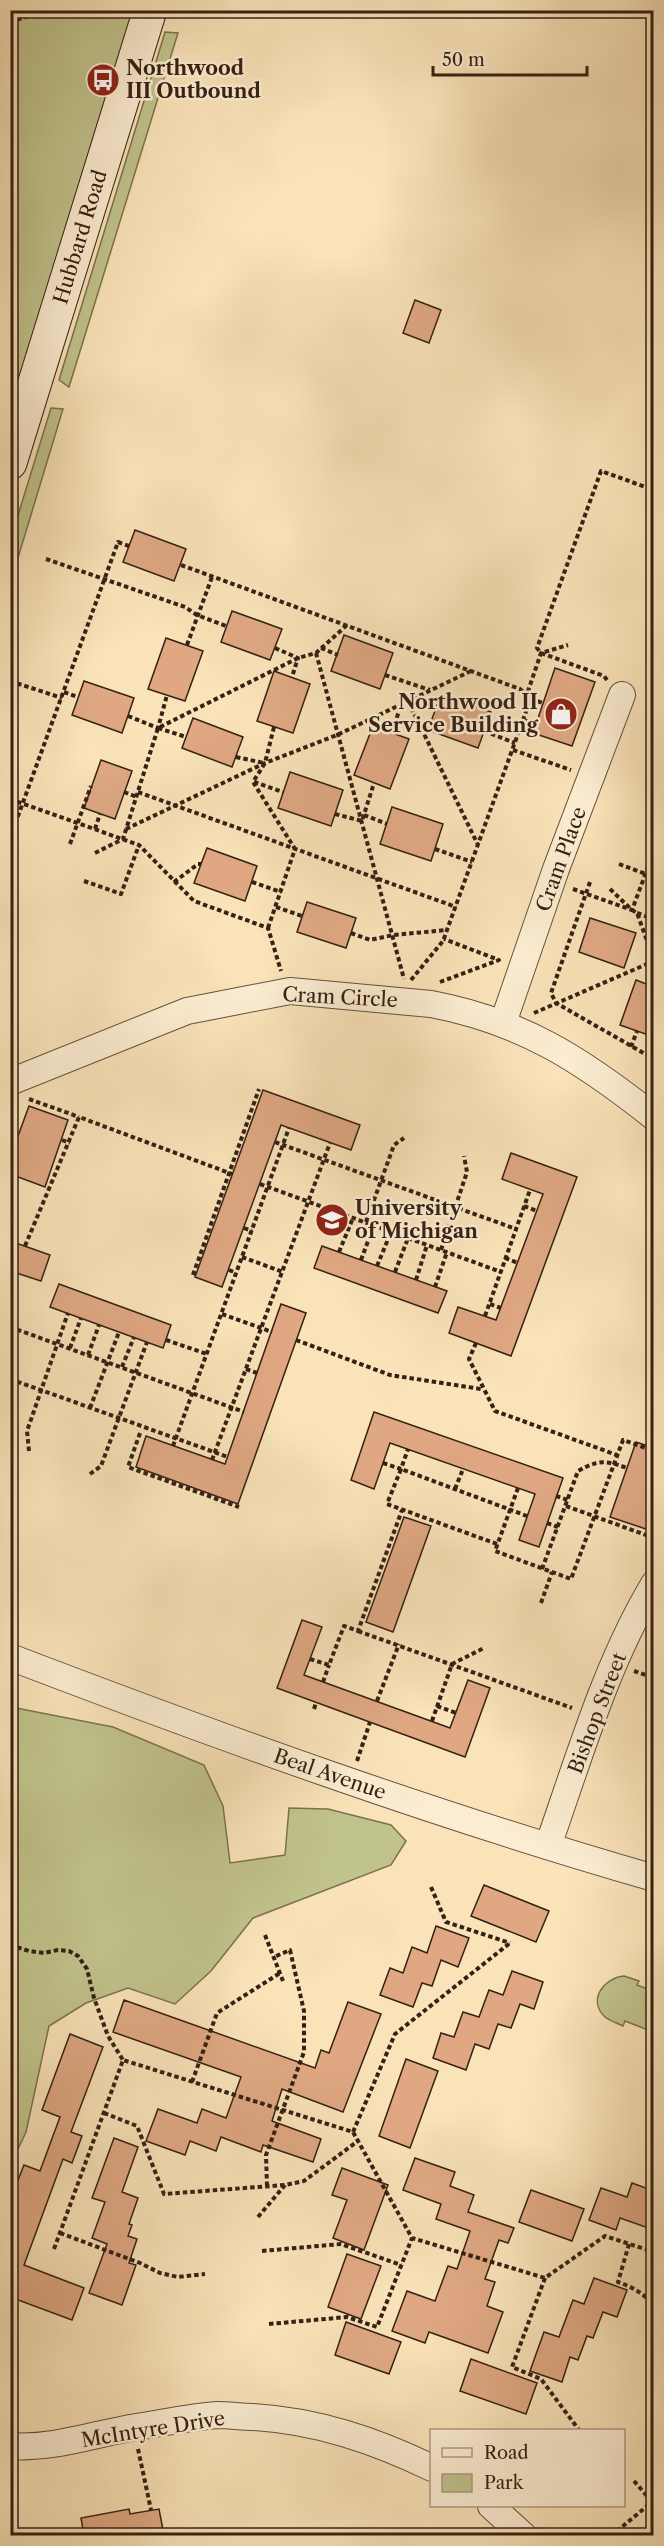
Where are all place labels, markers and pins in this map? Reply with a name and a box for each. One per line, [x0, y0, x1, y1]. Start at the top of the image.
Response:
place label: Northwood III Outbound [126, 56, 261, 103]
bus stop icon: Northwood III Outbound [85, 62, 121, 98]
place label: Northwood II Service Building [368, 690, 538, 737]
shop icon: Northwood II Service Building [543, 696, 579, 732]
place label: University of Michigan [355, 1196, 478, 1243]
school or university icon: University of Michigan [314, 1202, 350, 1238]

